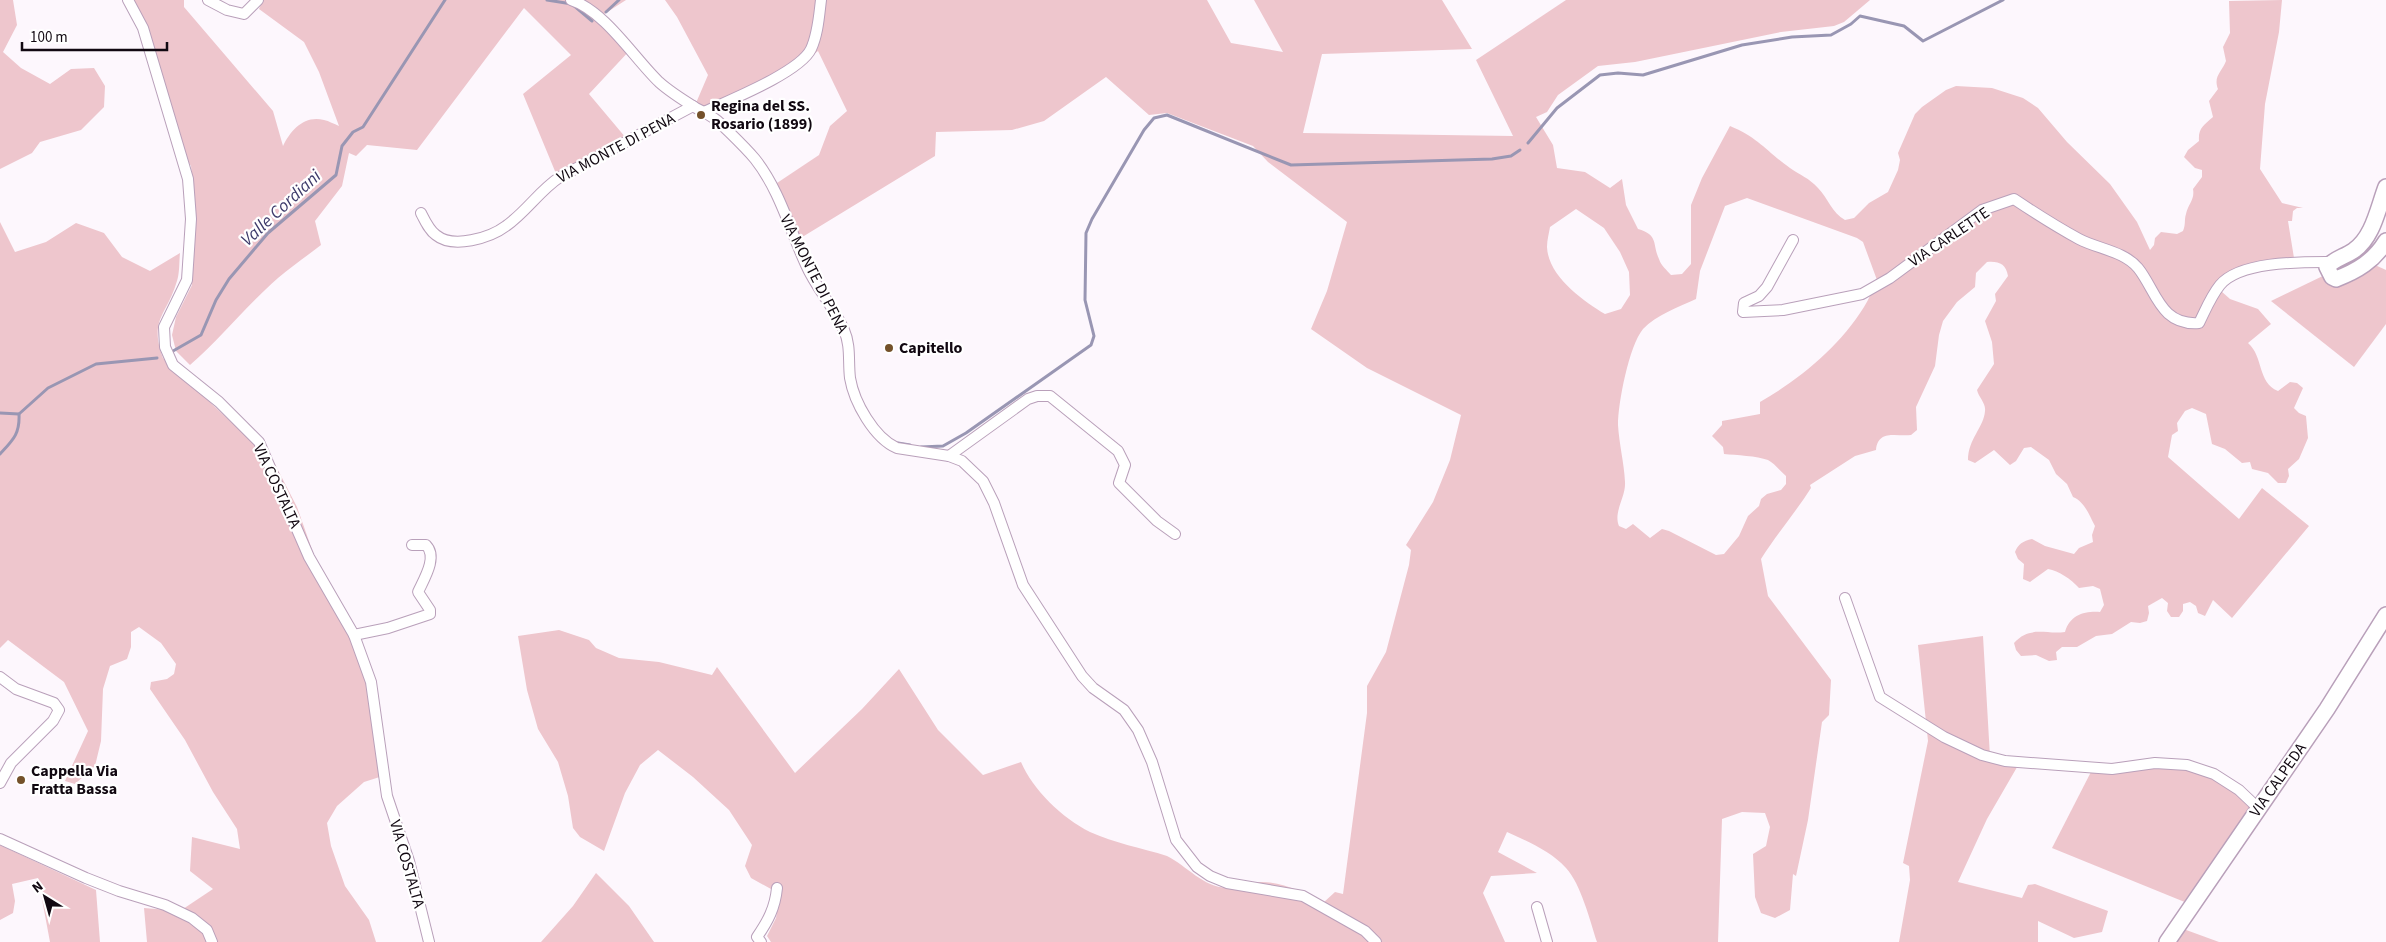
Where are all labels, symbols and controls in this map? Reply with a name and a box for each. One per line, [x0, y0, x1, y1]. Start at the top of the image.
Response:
scale bar [22, 20, 168, 52]
text: 100 m [30, 27, 68, 48]
place label: Regina del SS. Rosario (1899) [711, 95, 813, 135]
street label: VIA MONTE DI PENA [553, 107, 679, 188]
marker: Regina del SS. Rosario (1899) [695, 109, 707, 121]
water label: Valle Cordiani [235, 164, 327, 252]
street label: VIA CARLETTE [1904, 202, 1994, 272]
street label: VIA MONTE DI PENA [774, 211, 854, 338]
place label: Capitello [899, 337, 963, 359]
marker: Capitello [883, 342, 895, 354]
street label: VIA COSTALTA [248, 440, 306, 532]
street label: VIA CALPEDA [2244, 738, 2312, 821]
place label: Cappella Via Fratta Bassa [31, 760, 118, 800]
marker: Cappella Via Fratta Bassa [15, 774, 27, 786]
street label: VIA COSTALTA [384, 817, 430, 911]
north arrow [20, 872, 70, 922]
text: N [28, 877, 48, 898]

